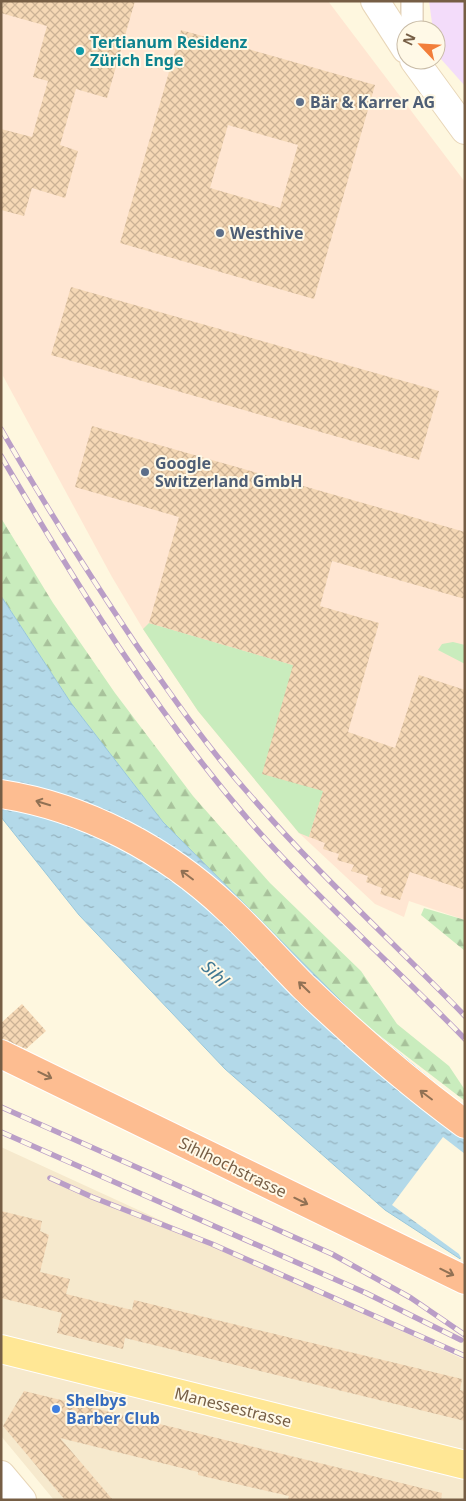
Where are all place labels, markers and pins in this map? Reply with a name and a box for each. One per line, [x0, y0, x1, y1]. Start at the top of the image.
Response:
place label: Tertianum Residenz Zürich Enge [90, 31, 248, 71]
marker: Tertianum Residenz Zürich Enge [74, 45, 86, 57]
place label: Bär & Karrer AG [310, 91, 435, 113]
marker: Bär & Karrer AG [294, 96, 306, 108]
place label: Westhive [230, 222, 304, 244]
marker: Westhive [214, 227, 226, 239]
place label: Google Switzerland GmbH [155, 452, 302, 492]
marker: Google Switzerland GmbH [139, 466, 151, 478]
place label: Shelbys Barber Club [66, 1389, 160, 1429]
marker: Shelbys Barber Club [50, 1403, 62, 1415]

